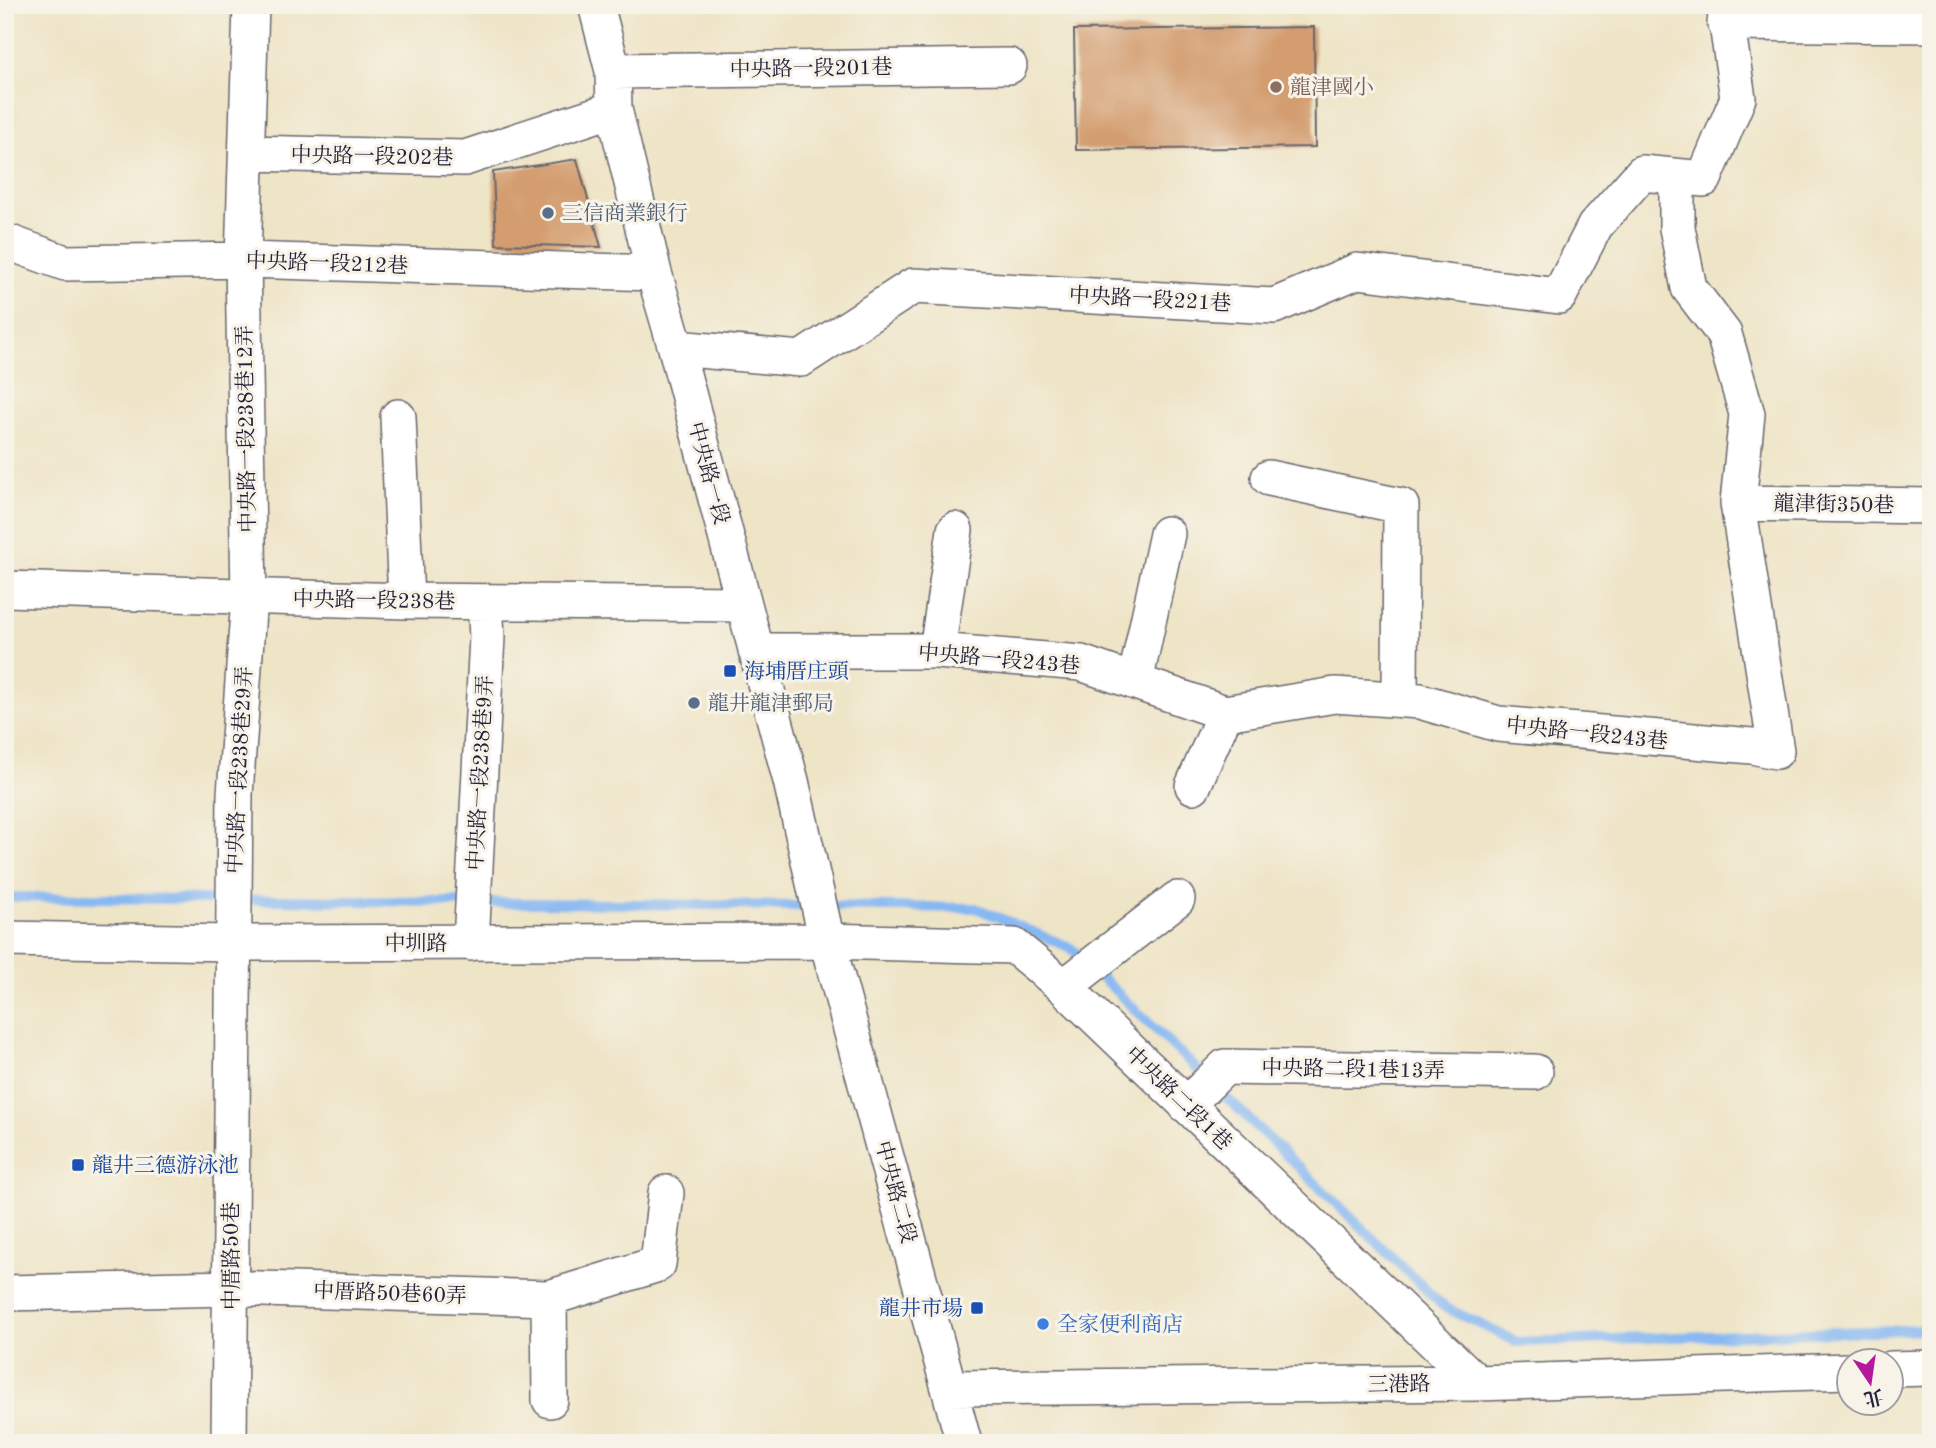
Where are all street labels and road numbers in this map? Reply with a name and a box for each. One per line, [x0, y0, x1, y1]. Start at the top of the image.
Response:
street label: 中央路一段201巷 [730, 56, 892, 81]
street label: 中央路一段202巷 [291, 144, 453, 169]
street label: 中央路一段212巷 [245, 249, 409, 278]
street label: 中央路一段221巷 [1068, 284, 1232, 315]
street label: 中央路一段238巷12弄 [233, 325, 260, 533]
street label: 中央路一段 [684, 419, 733, 527]
street label: 龍津街350巷 [1774, 492, 1894, 517]
street label: 中央路一段238巷 [293, 588, 455, 613]
street label: 中央路一段243巷 [917, 641, 1081, 678]
street label: 中央路一段238巷29弄 [223, 666, 256, 874]
street label: 中央路一段238巷9弄 [464, 675, 497, 871]
street label: 中央路一段243巷 [1505, 714, 1669, 753]
street label: 中圳路 [385, 932, 448, 955]
street label: 中央路二段1巷 [1121, 1042, 1236, 1155]
street label: 中央路二段1巷13弄 [1261, 1056, 1445, 1083]
street label: 中央路二段 [871, 1138, 920, 1246]
street label: 中厝路50巷 [220, 1202, 243, 1310]
street label: 中厝路50巷60弄 [313, 1279, 467, 1308]
street label: 三港路 [1367, 1372, 1431, 1397]

